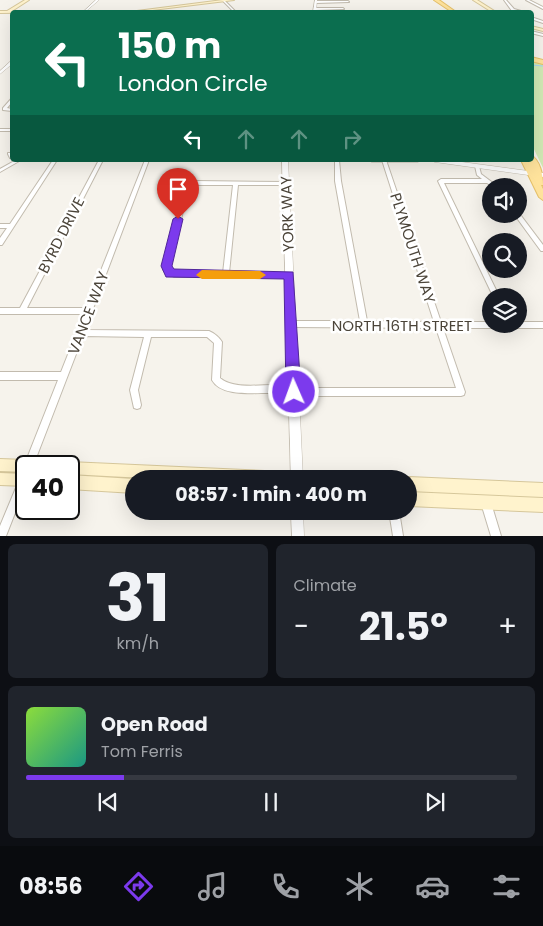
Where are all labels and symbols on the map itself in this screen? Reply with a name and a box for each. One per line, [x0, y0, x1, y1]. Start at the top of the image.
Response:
pin [157, 168, 199, 219]
street label: YORK WAY [275, 175, 299, 252]
street label: PLYMOUTH WAY [385, 190, 441, 306]
street label: BYRD DRIVE [33, 193, 89, 277]
street label: VANCE WAY [63, 268, 114, 358]
street label: NORTH 16TH STREET [332, 315, 472, 336]
position arrow [267, 365, 319, 417]
speed limit sign: 40 [15, 455, 80, 520]

